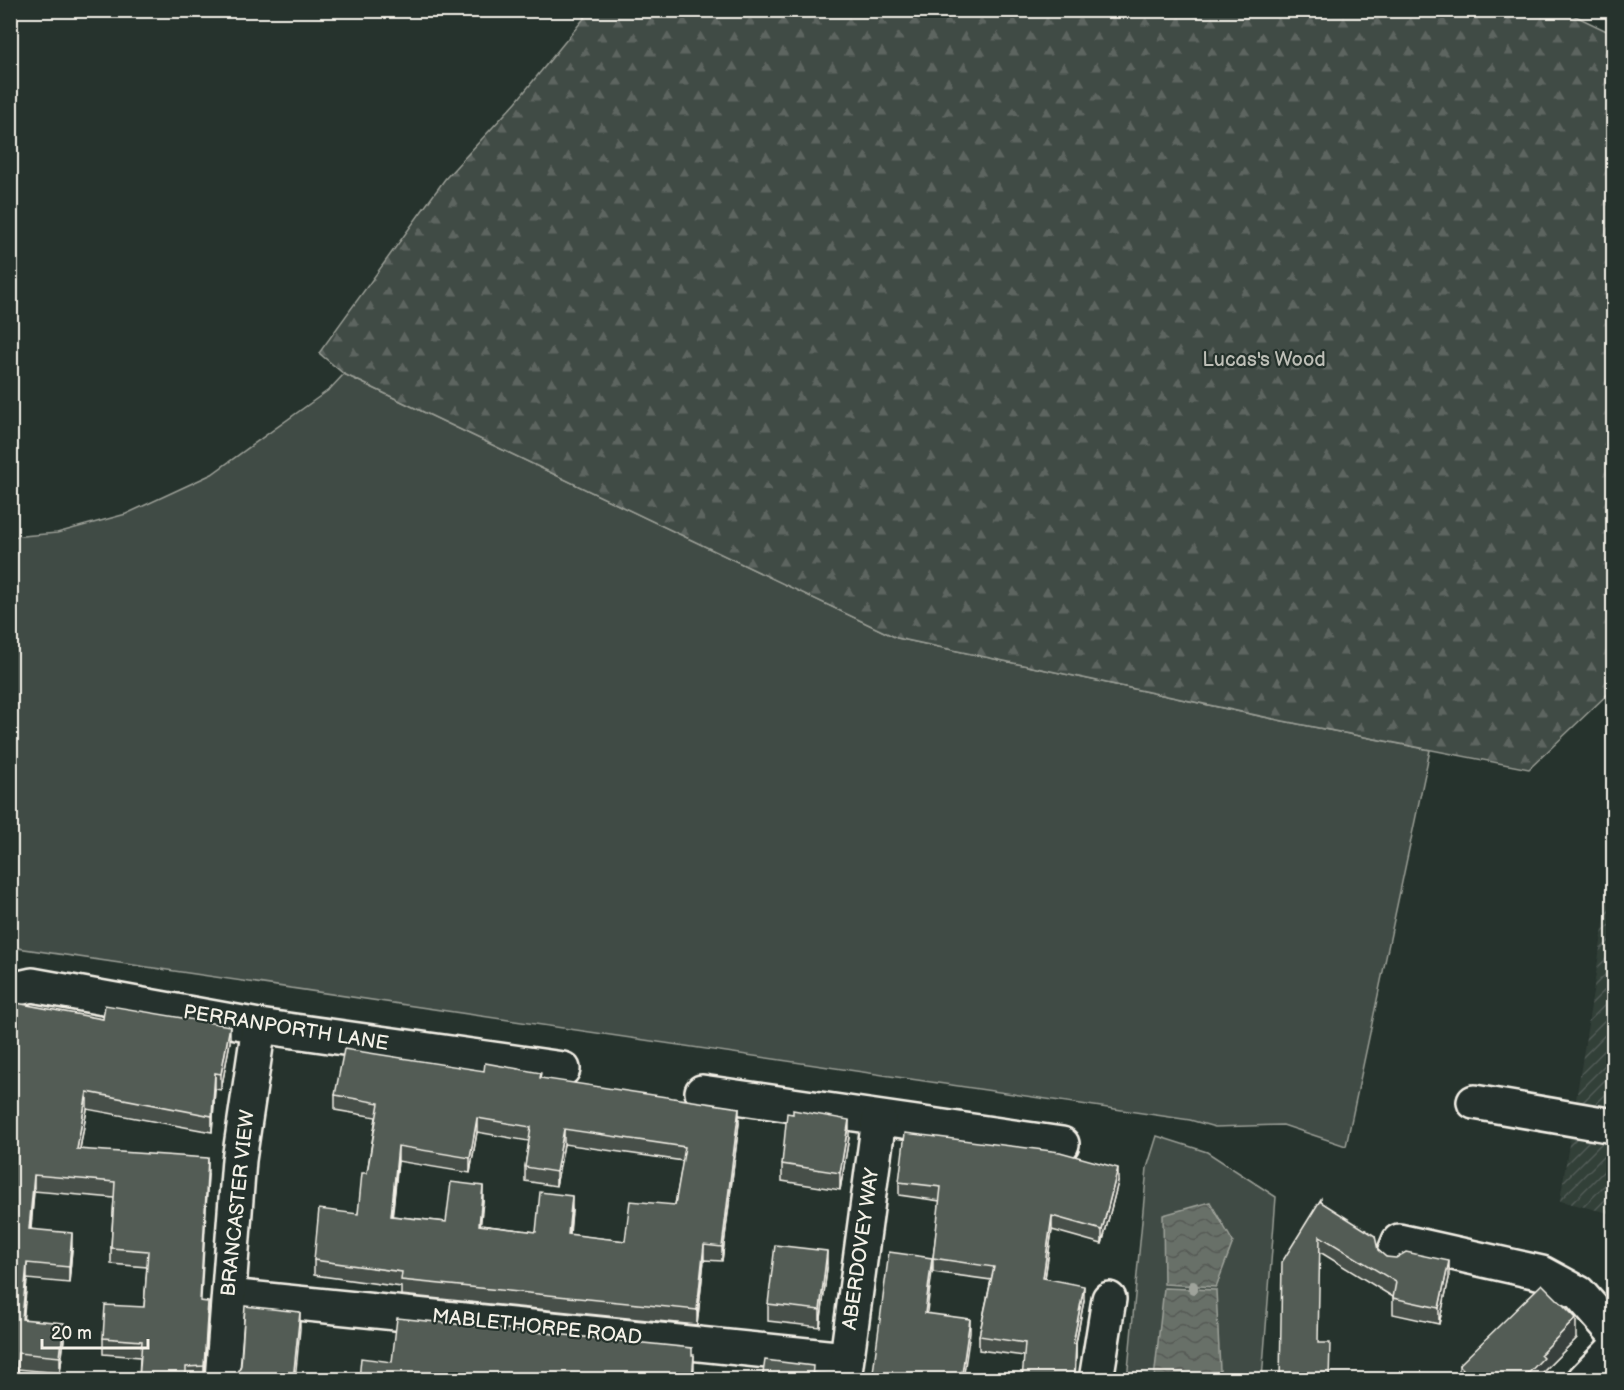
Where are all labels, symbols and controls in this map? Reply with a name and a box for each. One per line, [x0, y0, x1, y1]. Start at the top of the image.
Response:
park label: Lucas's Wood [1202, 348, 1326, 372]
street label: PERRANPORTH LANE [182, 1000, 390, 1056]
street label: BRANCASTER VIEW [216, 1108, 260, 1298]
street label: ABERDOVEY WAY [838, 1166, 884, 1331]
street label: MABLETHORPE ROAD [431, 1304, 643, 1350]
scale bar [42, 1312, 148, 1350]
text: 20 m [51, 1323, 92, 1344]

